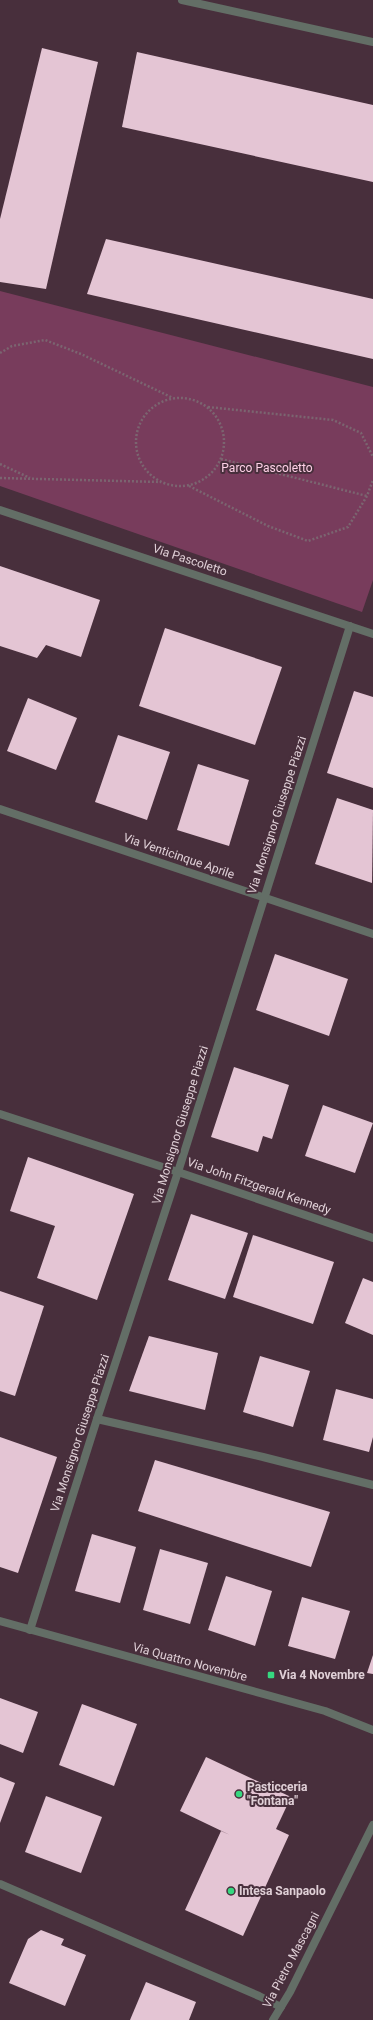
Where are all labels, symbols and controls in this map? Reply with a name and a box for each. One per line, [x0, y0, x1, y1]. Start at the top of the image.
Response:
park label: Parco Pascoletto [221, 461, 313, 475]
street label: Via Pascoletto [151, 541, 229, 579]
street label: Via Monsignor Giuseppe Piazzi [245, 734, 309, 896]
street label: Via Venticinque Aprile [122, 830, 236, 882]
street label: Via Monsignor Giuseppe Piazzi [149, 1044, 211, 1206]
street label: Via John Fitzgerald Kennedy [185, 1155, 333, 1217]
street label: Via Monsignor Giuseppe Piazzi [48, 1352, 112, 1514]
street label: Via Quattro Novembre [131, 1640, 249, 1684]
place label: Via 4 Novembre [279, 1668, 365, 1682]
marker: Via 4 Novembre [266, 1670, 276, 1680]
place label: Pasticceria "Fontana" [247, 1780, 308, 1808]
marker: Pasticceria "Fontana" [234, 1789, 244, 1799]
place label: Intesa Sanpaolo [239, 1884, 326, 1898]
marker: Intesa Sanpaolo [226, 1886, 236, 1896]
street label: Via Pietro Mascagni [260, 1909, 322, 2010]

